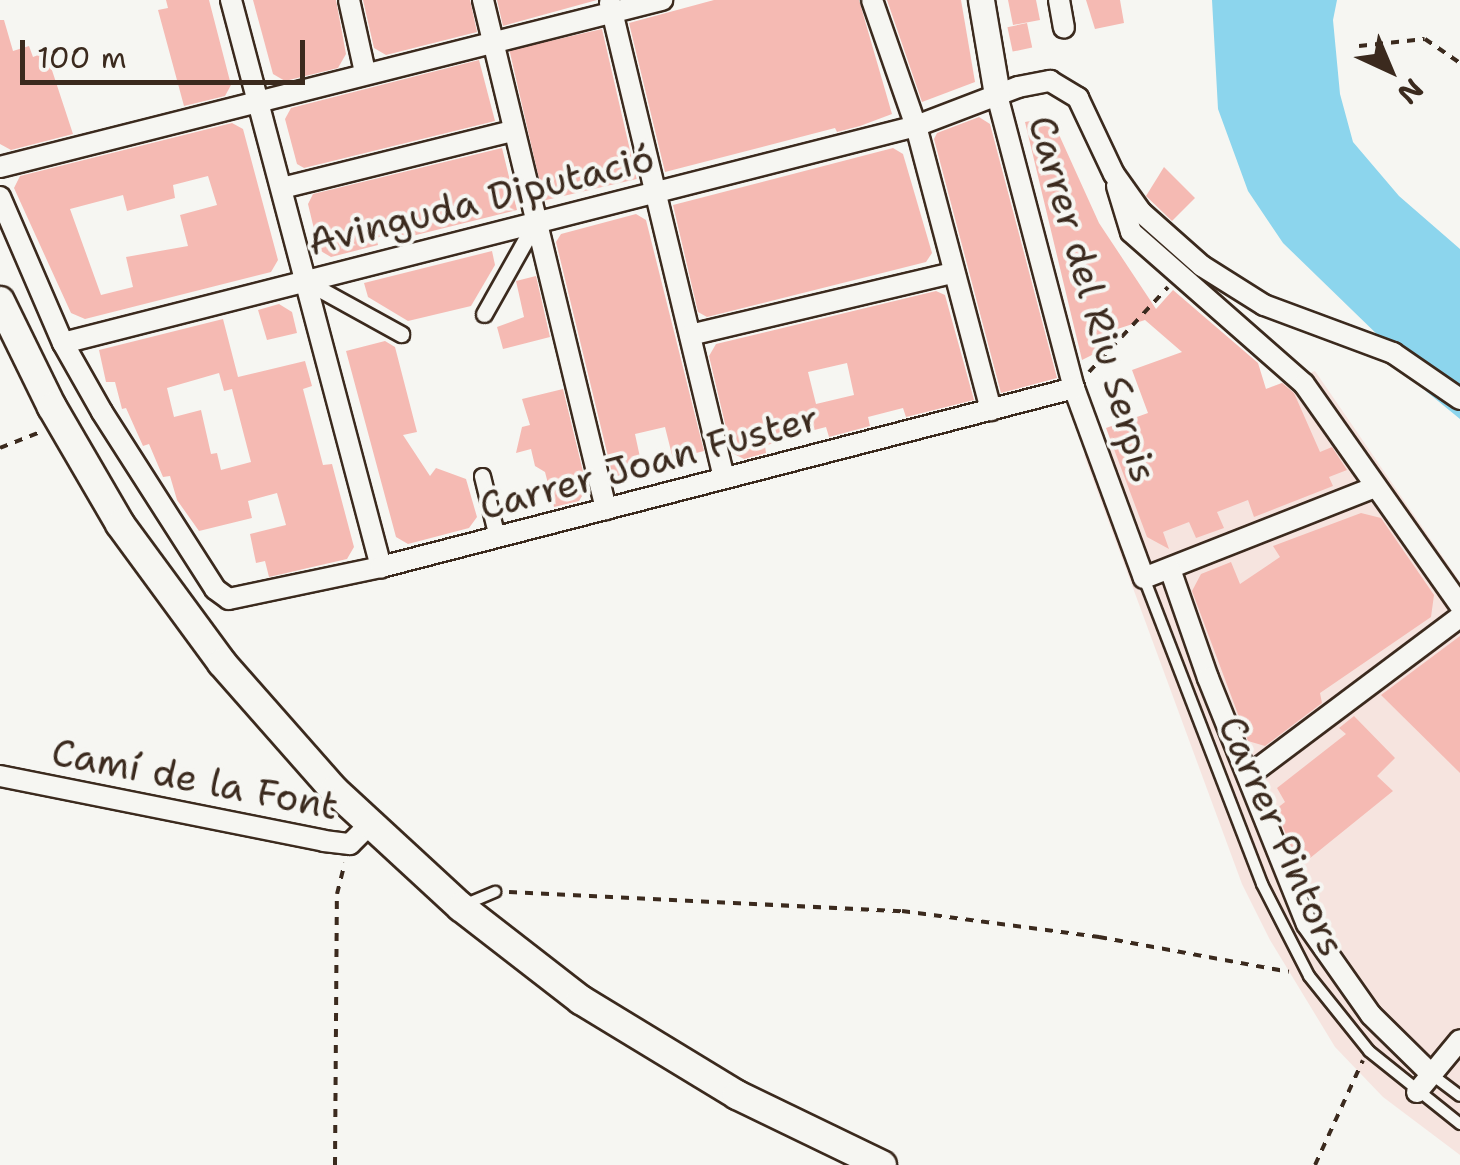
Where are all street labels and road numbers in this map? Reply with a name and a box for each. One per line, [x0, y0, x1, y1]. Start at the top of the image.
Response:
street label: Carrer del Riu Serpis [1019, 110, 1167, 488]
street label: Avinguda Diputació [303, 135, 659, 265]
street label: Carrer Joan Fuster [475, 395, 823, 529]
street label: Carrer Pintors [1209, 709, 1355, 963]
street label: Camí de la Font [48, 729, 342, 829]

